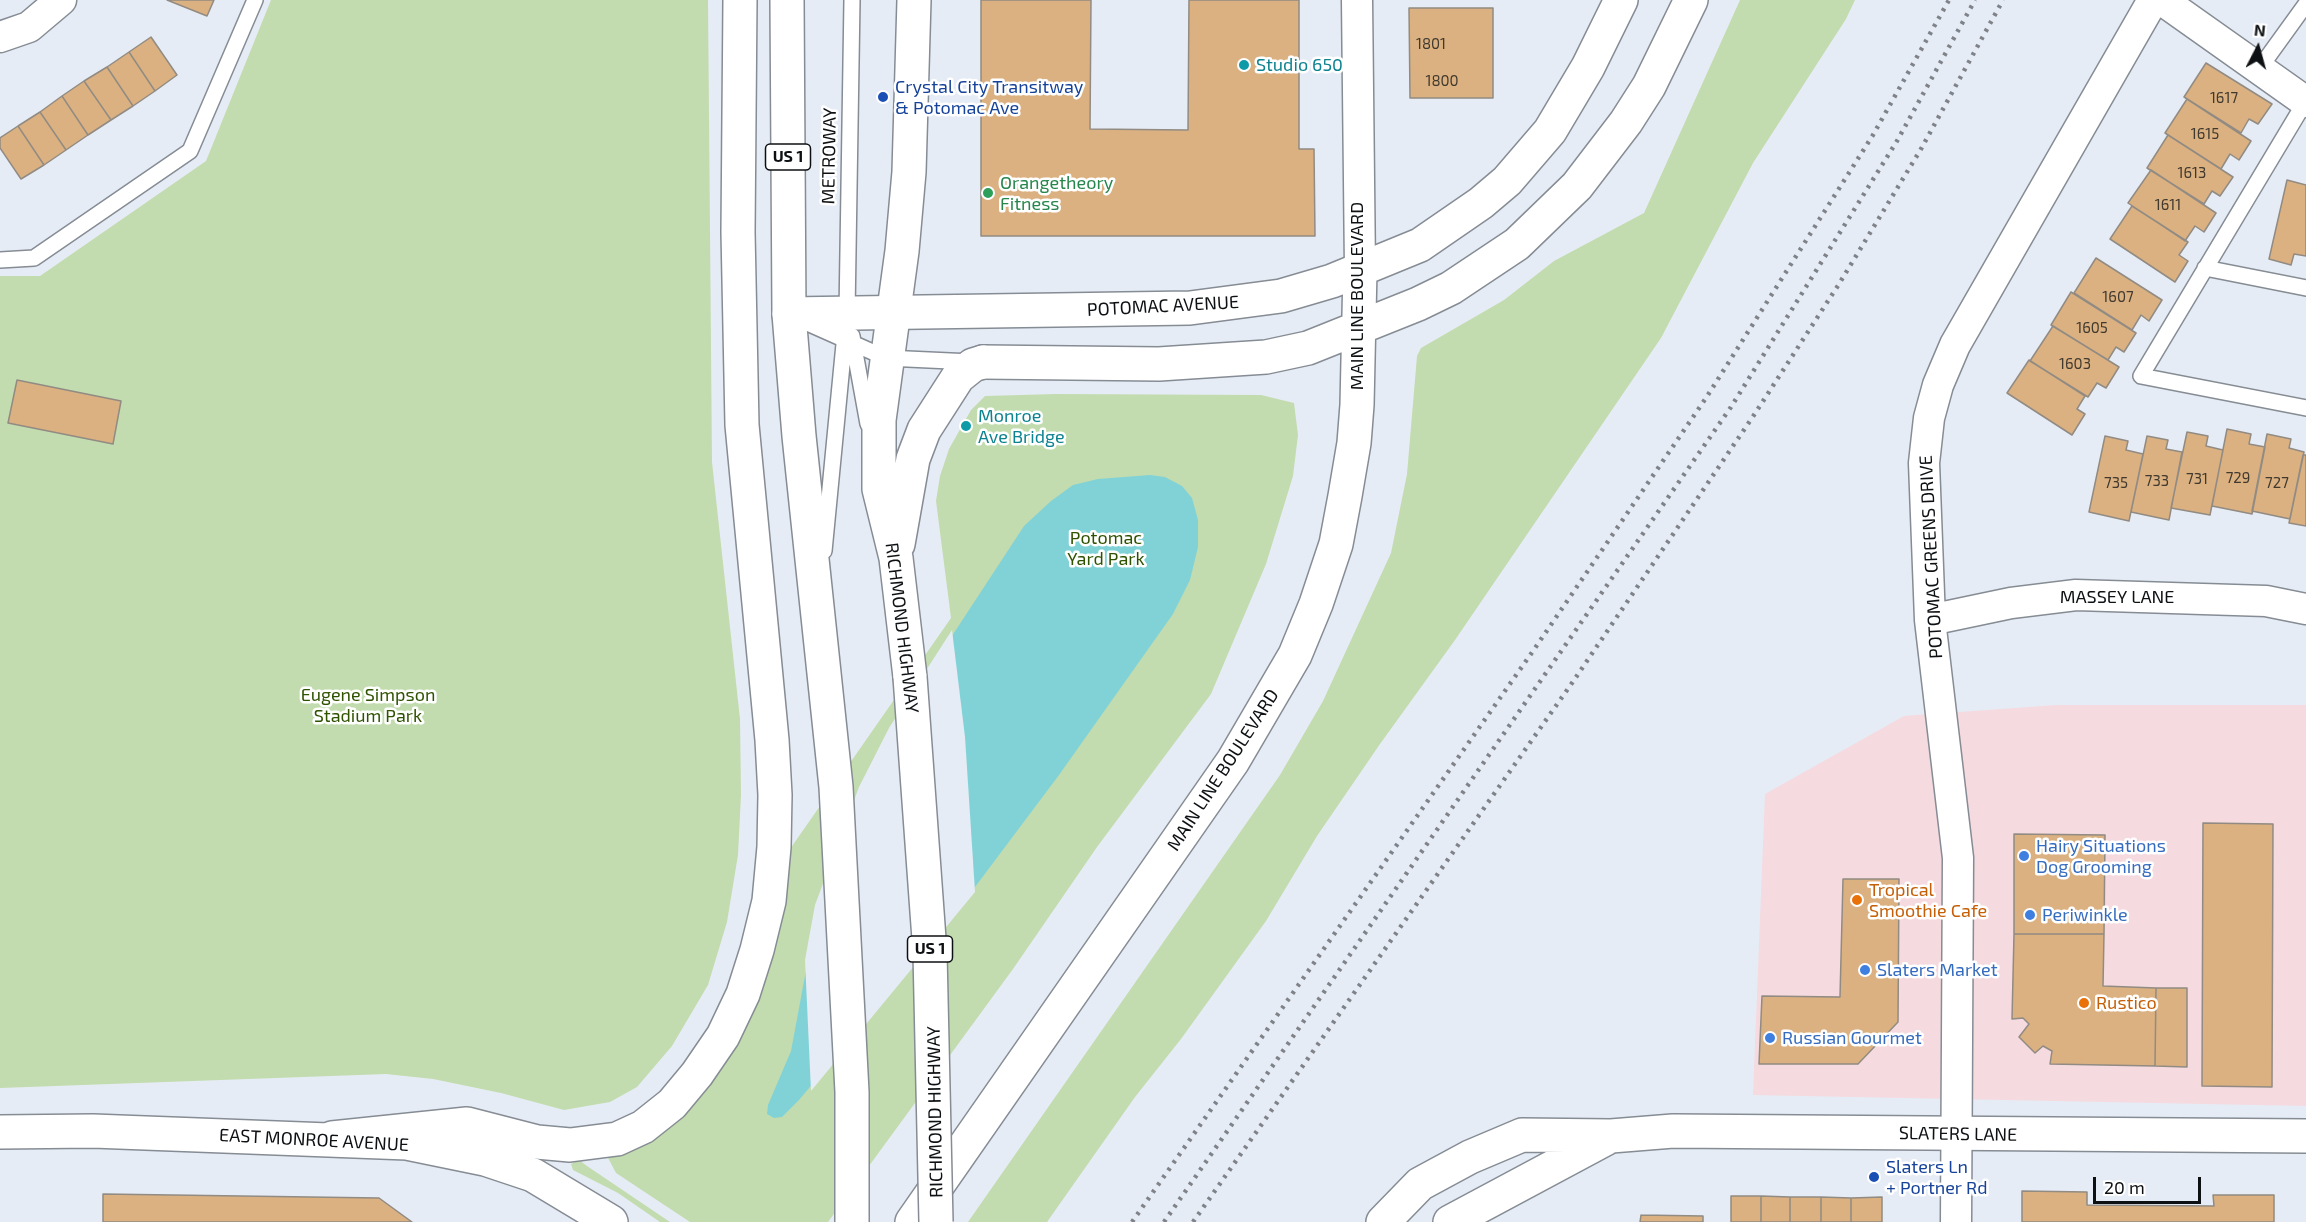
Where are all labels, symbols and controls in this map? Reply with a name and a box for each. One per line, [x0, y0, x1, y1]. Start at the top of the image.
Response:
north arrow [2228, 18, 2288, 78]
text: N [2253, 20, 2267, 40]
house number: 1801 [1416, 35, 1446, 53]
place label: Studio 650 [1256, 54, 1343, 76]
marker: Studio 650 [1237, 58, 1251, 72]
house number: 1800 [1425, 72, 1459, 90]
place label: Crystal City Transitway & Potomac Ave [895, 76, 1083, 118]
house number: 1617 [2210, 89, 2238, 107]
marker: Crystal City Transitway & Potomac Ave [876, 90, 890, 104]
street label: METROWAY [817, 108, 841, 204]
house number: 1615 [2191, 125, 2219, 143]
road number: US 1 [766, 144, 810, 170]
house number: 1613 [2178, 164, 2206, 182]
place label: Orangetheory Fitness [1000, 172, 1113, 214]
marker: Orangetheory Fitness [981, 186, 995, 200]
house number: 1611 [2155, 196, 2181, 214]
street label: MAIN LINE BOULEVARD [1346, 202, 1368, 390]
house number: 1607 [2102, 288, 2134, 306]
street label: POTOMAC AVENUE [1086, 291, 1240, 321]
house number: 1605 [2076, 319, 2108, 337]
house number: 1603 [2059, 355, 2091, 373]
place label: Monroe Ave Bridge [978, 405, 1065, 448]
marker: Monroe Ave Bridge [959, 419, 973, 433]
street label: POTOMAC GREENS DRIVE [1915, 455, 1947, 659]
house number: 729 [2226, 469, 2250, 487]
house number: 731 [2186, 470, 2208, 488]
house number: 733 [2145, 472, 2169, 490]
house number: 735 [2104, 474, 2128, 492]
house number: 727 [2265, 474, 2289, 492]
park label: Potomac Yard Park [1067, 527, 1145, 570]
street label: RICHMOND HIGHWAY [881, 541, 923, 715]
street label: MASSEY LANE [2060, 586, 2174, 608]
park label: Eugene Simpson Stadium Park [301, 684, 435, 726]
street label: MAIN LINE BOULEVARD [1163, 685, 1283, 855]
place label: Hairy Situations Dog Grooming [2036, 835, 2166, 878]
marker: Hairy Situations Dog Grooming [2017, 849, 2031, 863]
place label: Tropical Smoothie Cafe [1869, 879, 1987, 922]
marker: Tropical Smoothie Cafe [1850, 893, 1864, 907]
place label: Periwinkle [2042, 904, 2128, 926]
marker: Periwinkle [2023, 908, 2037, 922]
road number: US 1 [908, 936, 952, 962]
place label: Slaters Market [1877, 959, 1998, 981]
marker: Slaters Market [1858, 963, 1872, 977]
place label: Rustico [2096, 992, 2157, 1014]
marker: Rustico [2077, 996, 2091, 1010]
street label: RICHMOND HIGHWAY [923, 1026, 947, 1198]
place label: Russian Gourmet [1782, 1027, 1922, 1049]
marker: Russian Gourmet [1763, 1031, 1777, 1045]
street label: SLATERS LANE [1899, 1122, 2017, 1146]
street label: EAST MONROE AVENUE [219, 1124, 409, 1156]
place label: Slaters Ln + Portner Rd [1886, 1156, 1988, 1198]
scale bar [2096, 1165, 2204, 1203]
marker: Slaters Ln + Portner Rd [1867, 1170, 1881, 1184]
text: 20 m [2104, 1176, 2145, 1198]

